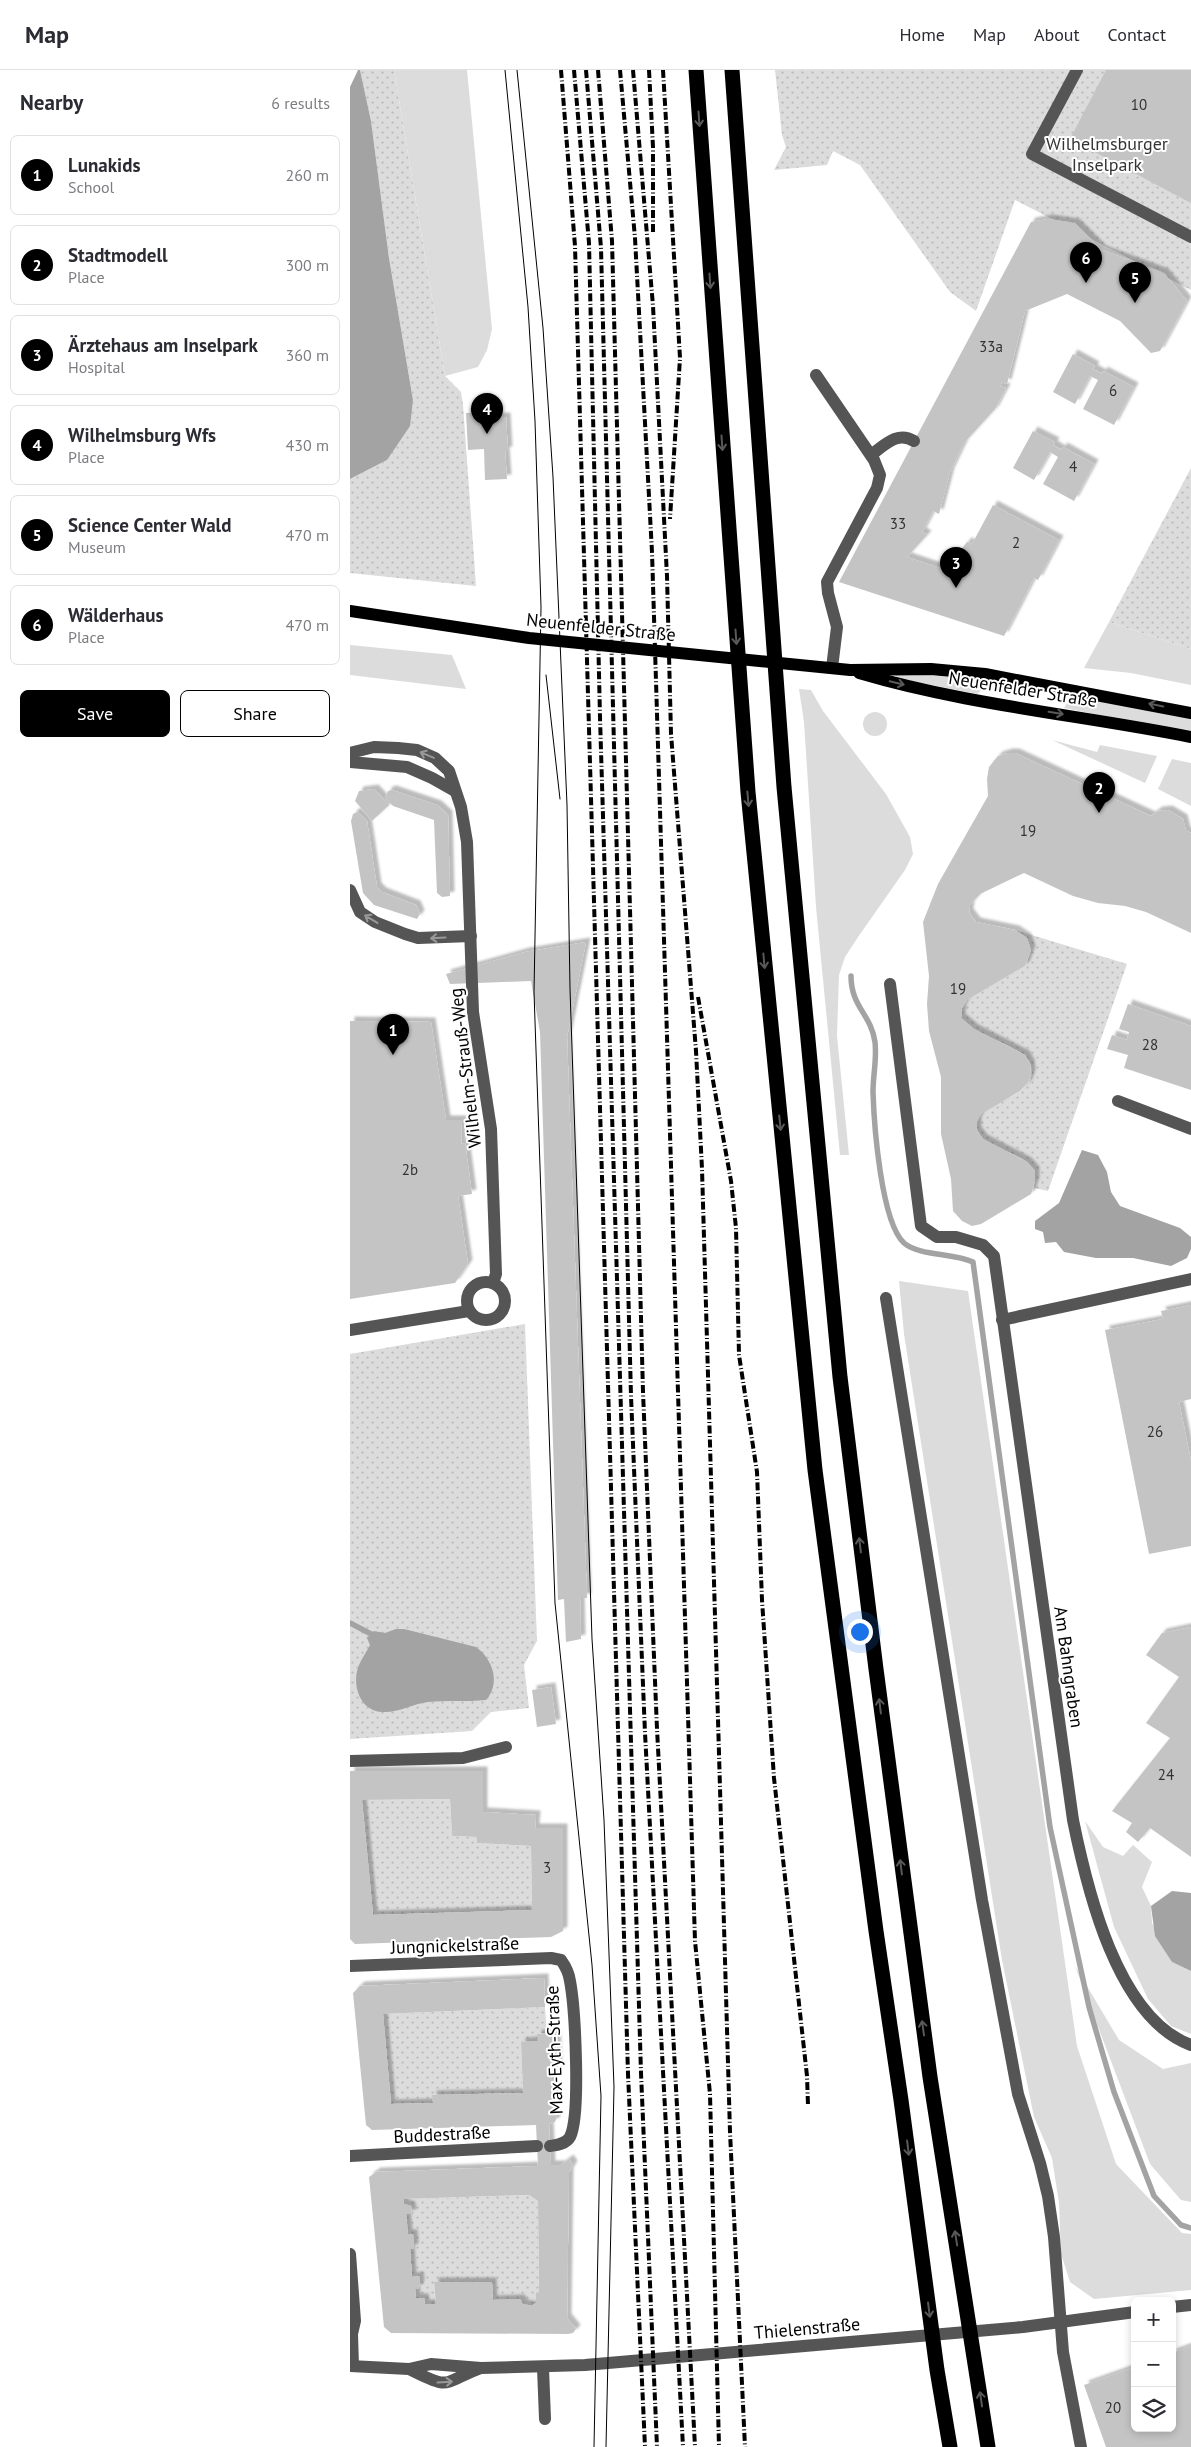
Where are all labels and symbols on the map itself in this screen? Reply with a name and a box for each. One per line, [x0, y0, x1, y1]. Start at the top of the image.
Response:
house number: 10 [1131, 95, 1147, 114]
one-way arrow [695, 110, 704, 126]
park label: Wilhelmsburger Inselpark [1046, 132, 1168, 176]
pin: 6 [1070, 242, 1102, 283]
pin: 5 [1119, 262, 1151, 303]
one-way arrow [706, 272, 715, 288]
house number: 33a [979, 337, 1003, 356]
house number: 6 [1109, 381, 1117, 400]
pin: 4 [471, 393, 503, 434]
one-way arrow [717, 435, 727, 451]
house number: 4 [1069, 457, 1077, 476]
house number: 33 [890, 514, 906, 533]
house number: 2 [1012, 533, 1020, 552]
pin: 3 [940, 547, 972, 588]
street label: Neuenfelder Straße [525, 608, 677, 646]
one-way arrow [731, 629, 741, 645]
street label: Neuenfelder Straße [947, 666, 1099, 712]
one-way arrow [888, 679, 904, 689]
one-way arrow [1148, 700, 1164, 709]
one-way arrow [1048, 708, 1064, 718]
one-way arrow [420, 749, 435, 759]
pin: 2 [1083, 772, 1115, 813]
one-way arrow [743, 791, 753, 807]
house number: 19 [1020, 821, 1036, 840]
one-way arrow [363, 914, 378, 924]
one-way arrow [430, 933, 446, 942]
one-way arrow [759, 953, 768, 969]
house number: 19 [950, 979, 966, 998]
street label: Wilhelm-Strauß-Weg [444, 987, 486, 1149]
pin: 1 [377, 1014, 409, 1055]
house number: 28 [1142, 1035, 1158, 1054]
one-way arrow [775, 1114, 785, 1130]
house number: 2b [402, 1160, 418, 1179]
house number: 26 [1147, 1422, 1163, 1441]
one-way arrow [855, 1537, 865, 1553]
street label: Am Bahngraben [1049, 1605, 1089, 1729]
your location [847, 1619, 873, 1645]
one-way arrow [875, 1699, 885, 1715]
house number: 24 [1158, 1765, 1174, 1784]
house number: 3 [543, 1858, 551, 1877]
one-way arrow [896, 1860, 906, 1876]
street label: Jungnickelstraße [389, 1931, 520, 1959]
street label: Max-Eyth-Straße [540, 1985, 568, 2115]
one-way arrow [918, 2021, 928, 2037]
street label: Buddestraße [393, 2120, 491, 2148]
one-way arrow [903, 2140, 913, 2156]
one-way arrow [950, 2231, 960, 2247]
one-way arrow [924, 2301, 934, 2317]
street label: Thielenstraße [753, 2312, 861, 2344]
one-way arrow [437, 2377, 453, 2386]
one-way arrow [976, 2391, 986, 2407]
house number: 20 [1105, 2398, 1121, 2417]

